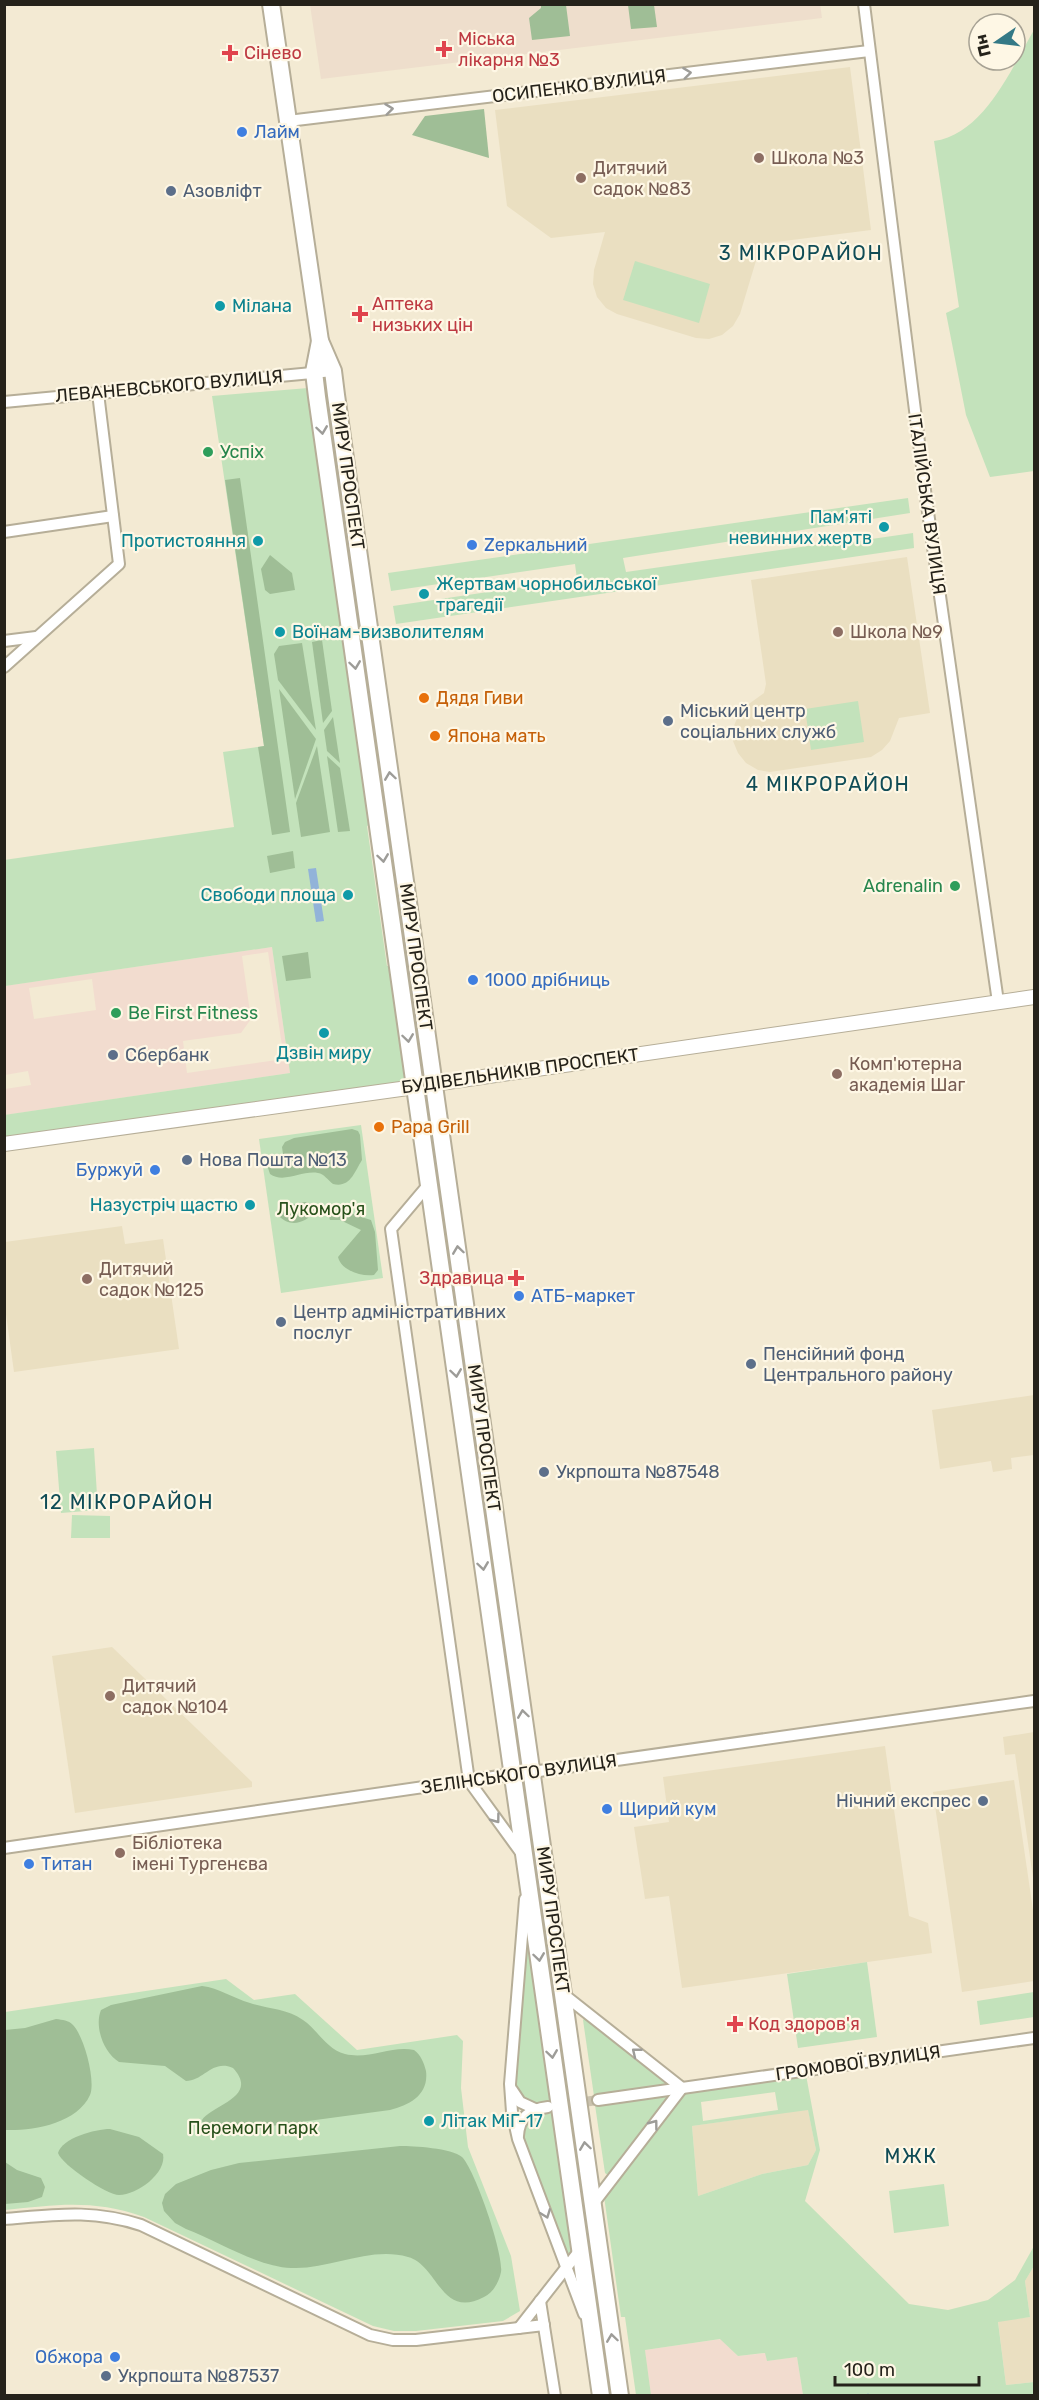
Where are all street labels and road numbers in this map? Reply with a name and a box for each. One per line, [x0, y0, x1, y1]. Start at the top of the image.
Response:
street label: ОСИПЕНКО ВУЛИЦЯ [491, 64, 667, 108]
street label: ЛЕВАНЕВСЬКОГО ВУЛИЦЯ [54, 365, 284, 407]
street label: МИРУ ПРОСПЕКТ [327, 401, 369, 551]
street label: ІТАЛІЙСЬКА ВУЛИЦЯ [903, 412, 951, 596]
street label: МИРУ ПРОСПЕКТ [395, 882, 437, 1032]
street label: БУДІВЕЛЬНИКІВ ПРОСПЕКТ [400, 1043, 640, 1099]
street label: МИРУ ПРОСПЕКТ [463, 1363, 505, 1513]
street label: ЗЕЛІНСЬКОГО ВУЛИЦЯ [420, 1749, 618, 1799]
street label: МИРУ ПРОСПЕКТ [532, 1845, 574, 1995]
street label: ГРОМОВОЇ ВУЛИЦЯ [774, 2041, 942, 2085]

